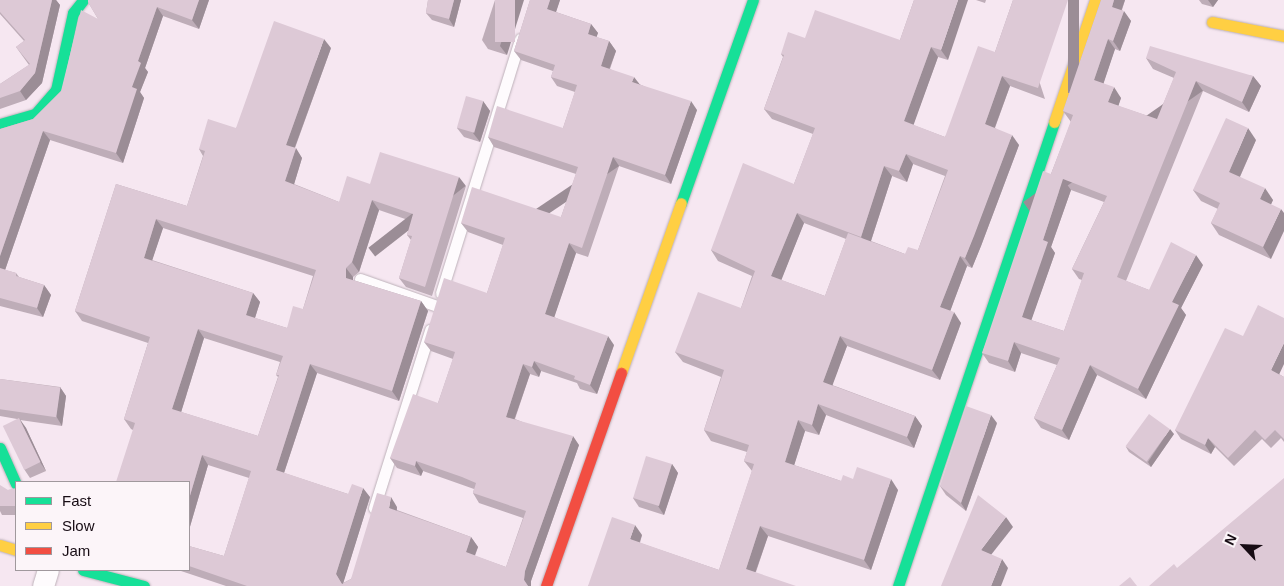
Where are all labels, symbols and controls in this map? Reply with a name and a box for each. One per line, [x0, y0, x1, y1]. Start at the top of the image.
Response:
legend [15, 481, 190, 571]
text: Fast [62, 492, 91, 509]
text: Slow [62, 517, 95, 534]
north arrow [1219, 521, 1269, 571]
text: N [1221, 532, 1240, 548]
text: Jam [62, 542, 90, 559]

